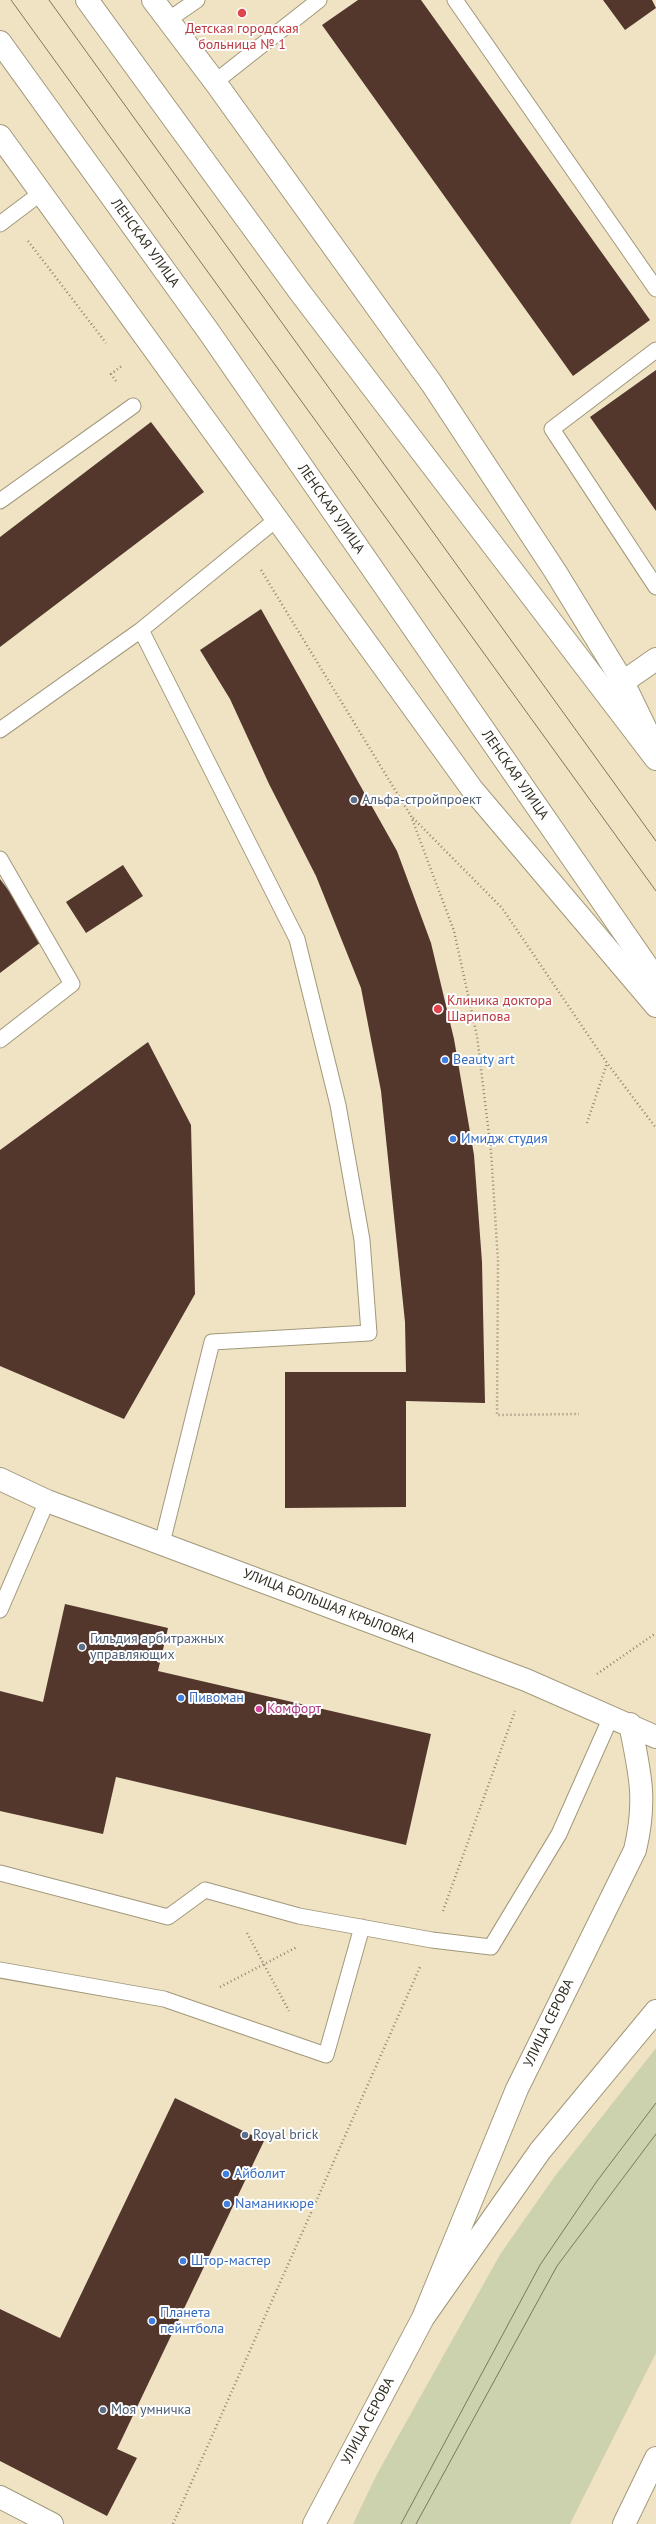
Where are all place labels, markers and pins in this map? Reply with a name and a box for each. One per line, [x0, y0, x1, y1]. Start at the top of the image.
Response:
marker: Детская городская больница № 1 [236, 7, 248, 19]
place label: Детская городская больница № 1 [185, 21, 299, 54]
place label: Альфа-стройпроект [362, 792, 481, 808]
marker: Альфа-стройпроект [349, 795, 359, 805]
place label: Клиника доктора Шарипова [447, 993, 552, 1026]
marker: Клиника доктора Шарипова [432, 1003, 444, 1015]
place label: Beauty art [453, 1052, 515, 1068]
marker: Beauty art [440, 1055, 450, 1065]
place label: Имидж студия [461, 1131, 548, 1147]
marker: Имидж студия [448, 1134, 458, 1144]
place label: Гильдия арбитражных управляющих [90, 1631, 224, 1664]
marker: Гильдия арбитражных управляющих [77, 1642, 87, 1652]
place label: Пивоман [189, 1690, 244, 1706]
marker: Пивоман [176, 1693, 186, 1703]
place label: Комфорт [267, 1701, 321, 1717]
marker: Комфорт [254, 1704, 264, 1714]
place label: Royal brick [253, 2127, 318, 2143]
marker: Royal brick [240, 2130, 250, 2140]
place label: Айболит [234, 2166, 285, 2182]
marker: Айболит [221, 2169, 231, 2179]
place label: Naманикюре [235, 2196, 314, 2212]
marker: Naманикюре [222, 2199, 232, 2209]
place label: Штор-мастер [191, 2253, 271, 2269]
marker: Штор-мастер [178, 2256, 188, 2266]
place label: Планета пейнтбола [160, 2305, 224, 2338]
marker: Планета пейнтбола [147, 2316, 157, 2326]
place label: Моя умничка [111, 2402, 191, 2418]
marker: Моя умничка [98, 2405, 108, 2415]

